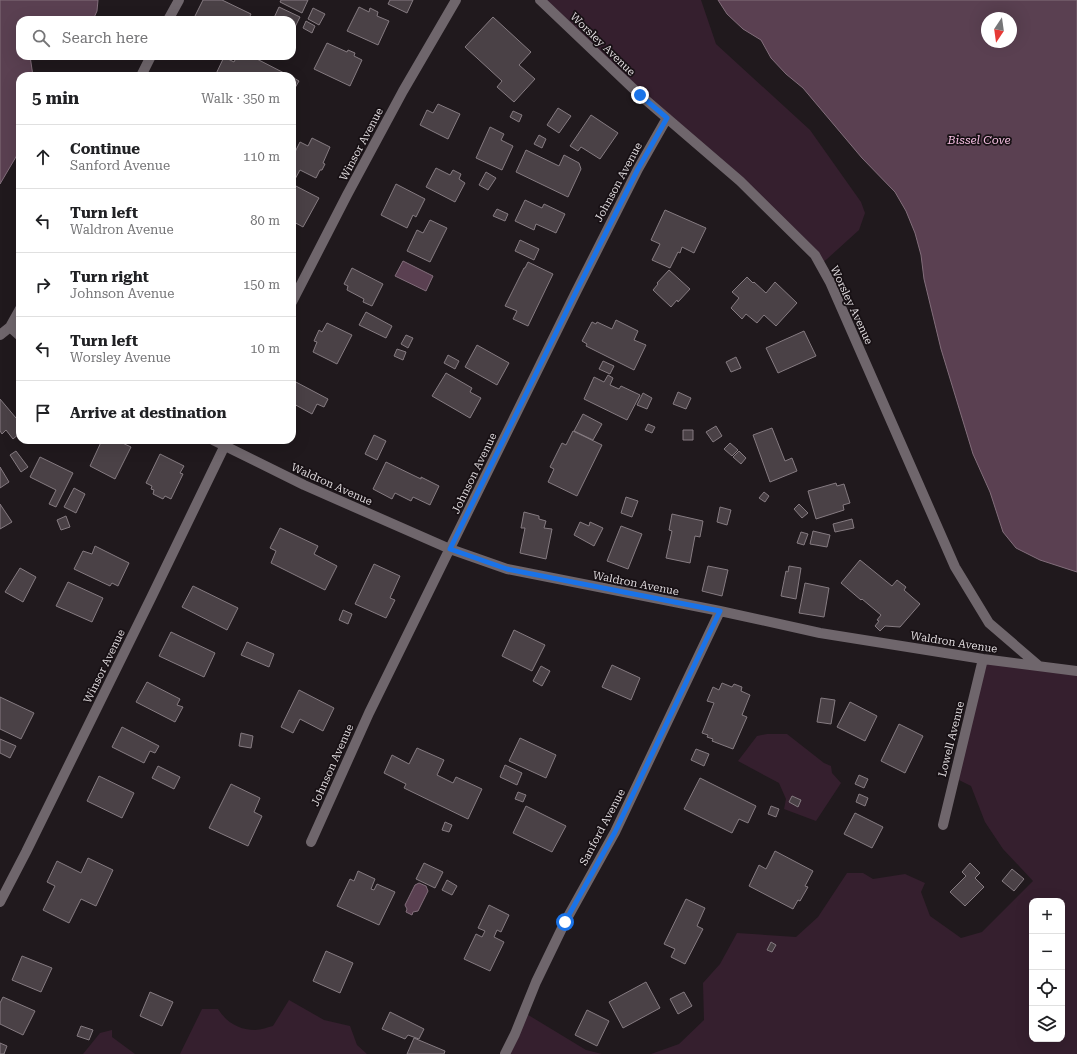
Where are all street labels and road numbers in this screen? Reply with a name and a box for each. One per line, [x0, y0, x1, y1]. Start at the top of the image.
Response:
street label: Worsley Avenue [567, 10, 638, 79]
street label: Winsor Avenue [337, 106, 386, 183]
street label: Johnson Avenue [592, 140, 645, 224]
street label: Worsley Avenue [828, 264, 875, 347]
street label: Johnson Avenue [449, 431, 500, 516]
street label: Waldron Avenue [289, 461, 374, 508]
street label: Waldron Avenue [592, 569, 680, 598]
street label: Winsor Avenue [81, 627, 128, 705]
street label: Waldron Avenue [910, 629, 998, 656]
street label: Lowell Avenue [936, 700, 967, 778]
street label: Johnson Avenue [309, 722, 356, 808]
street label: Sanford Avenue [577, 787, 628, 868]

